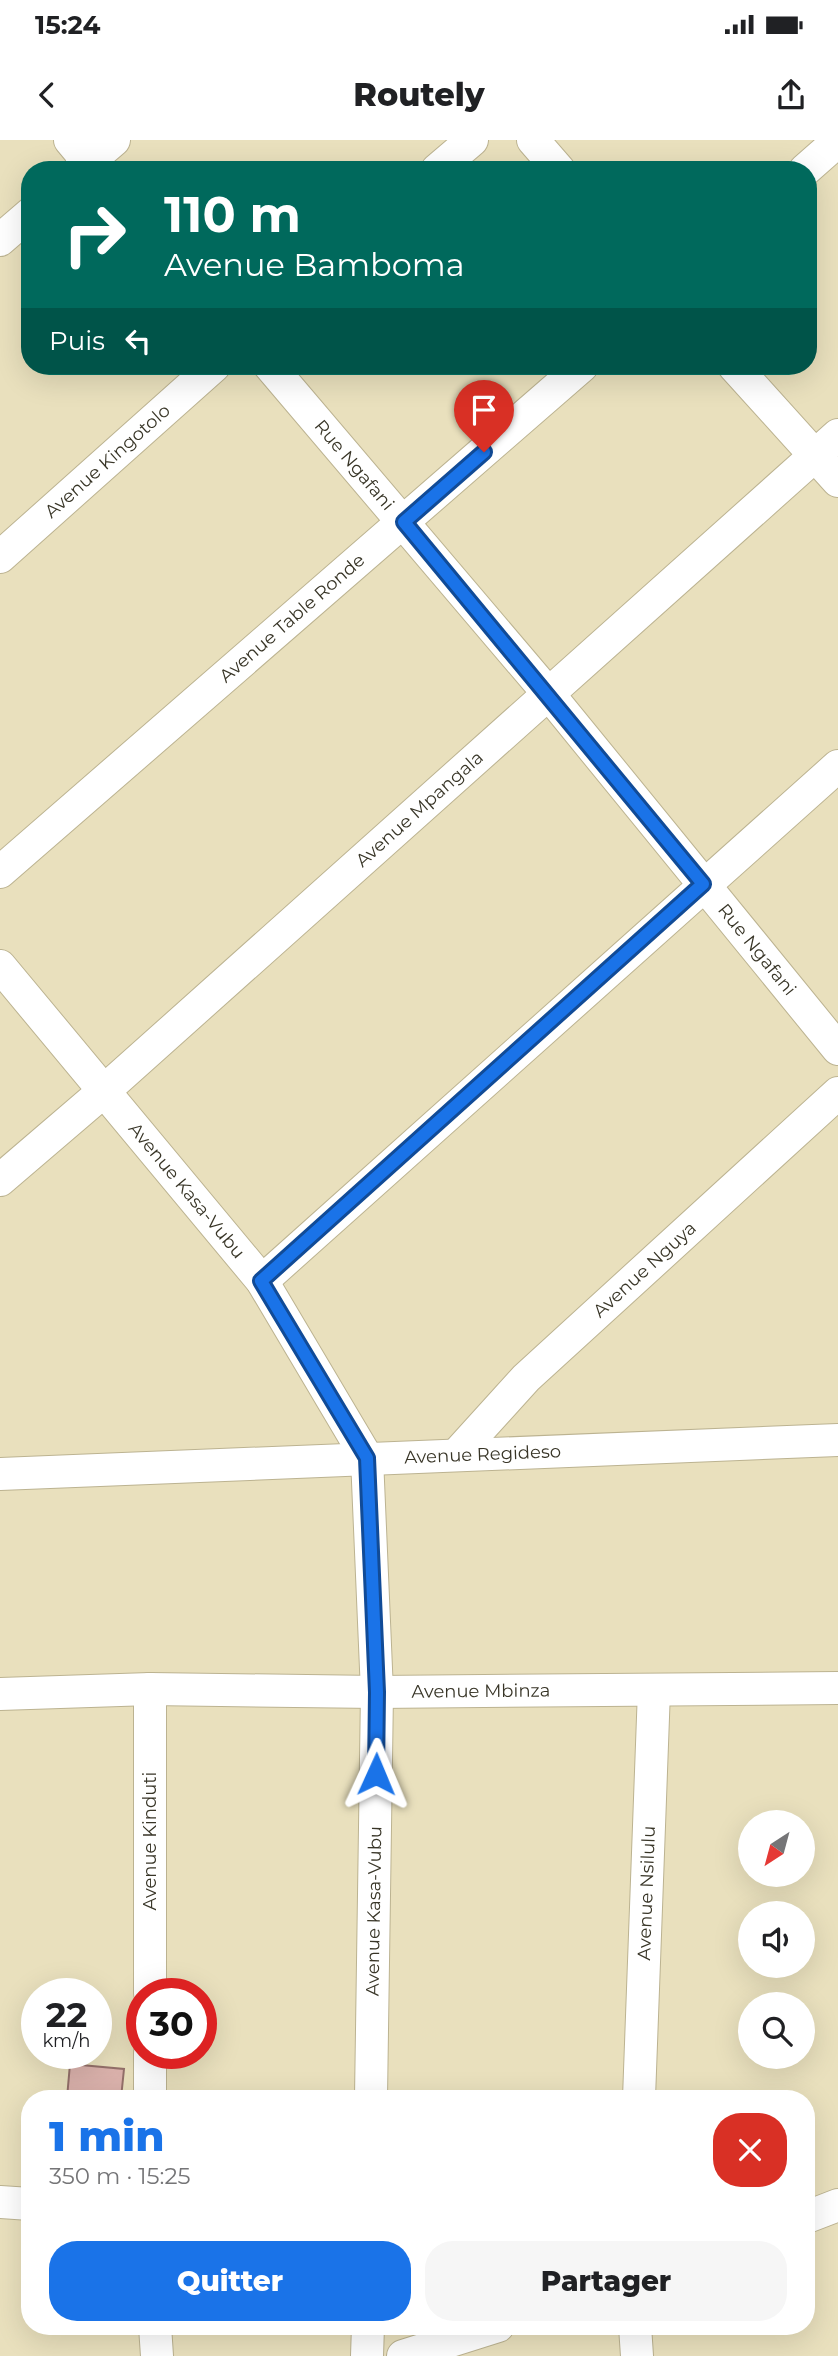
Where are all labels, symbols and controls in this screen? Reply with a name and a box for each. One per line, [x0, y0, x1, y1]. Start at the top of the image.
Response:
text: 15:24 [35, 9, 100, 41]
text: Routely [353, 75, 485, 114]
icon: back [28, 76, 66, 114]
icon: share [772, 76, 810, 114]
text: 110 m [164, 185, 301, 244]
icon: right [49, 189, 140, 280]
text: Avenue Bamboma [164, 245, 465, 284]
icon: left [119, 322, 157, 360]
text: Puis [49, 325, 105, 357]
pin [454, 380, 514, 452]
icon: arrive [465, 391, 503, 429]
street label: Avenue Kingotolo [40, 399, 175, 523]
street label: Rue Ngafani [310, 415, 399, 515]
street label: Avenue Table Ronde [215, 549, 369, 687]
street label: Avenue Mpangala [351, 746, 488, 872]
street label: Rue Ngafani [713, 899, 801, 1000]
street label: Avenue Kasa-Vubu [124, 1118, 250, 1263]
street label: Avenue Nguya [589, 1217, 701, 1322]
street label: Avenue Regideso [404, 1440, 561, 1469]
street label: Avenue Mbinza [411, 1679, 550, 1703]
position arrow [339, 1737, 413, 1811]
street label: Avenue Kinduti [139, 1772, 161, 1910]
north arrow [738, 1810, 816, 1886]
map controls [738, 1810, 815, 2069]
street label: Avenue Nsilulu [633, 1825, 660, 1961]
street label: Avenue Kasa-Vubu [362, 1826, 386, 1996]
button: sound [738, 1901, 815, 1978]
speed limit sign: 30 [126, 1978, 217, 2069]
button: search [738, 1992, 815, 2069]
text: 22 [46, 1993, 87, 2036]
text: km/h [42, 2030, 91, 2052]
text: 1 min [49, 2110, 165, 2162]
button: close [713, 2113, 787, 2187]
text: 350 m · 15:25 [49, 2162, 191, 2190]
button: Quitter [49, 2241, 411, 2321]
button: Partager [425, 2241, 787, 2321]

